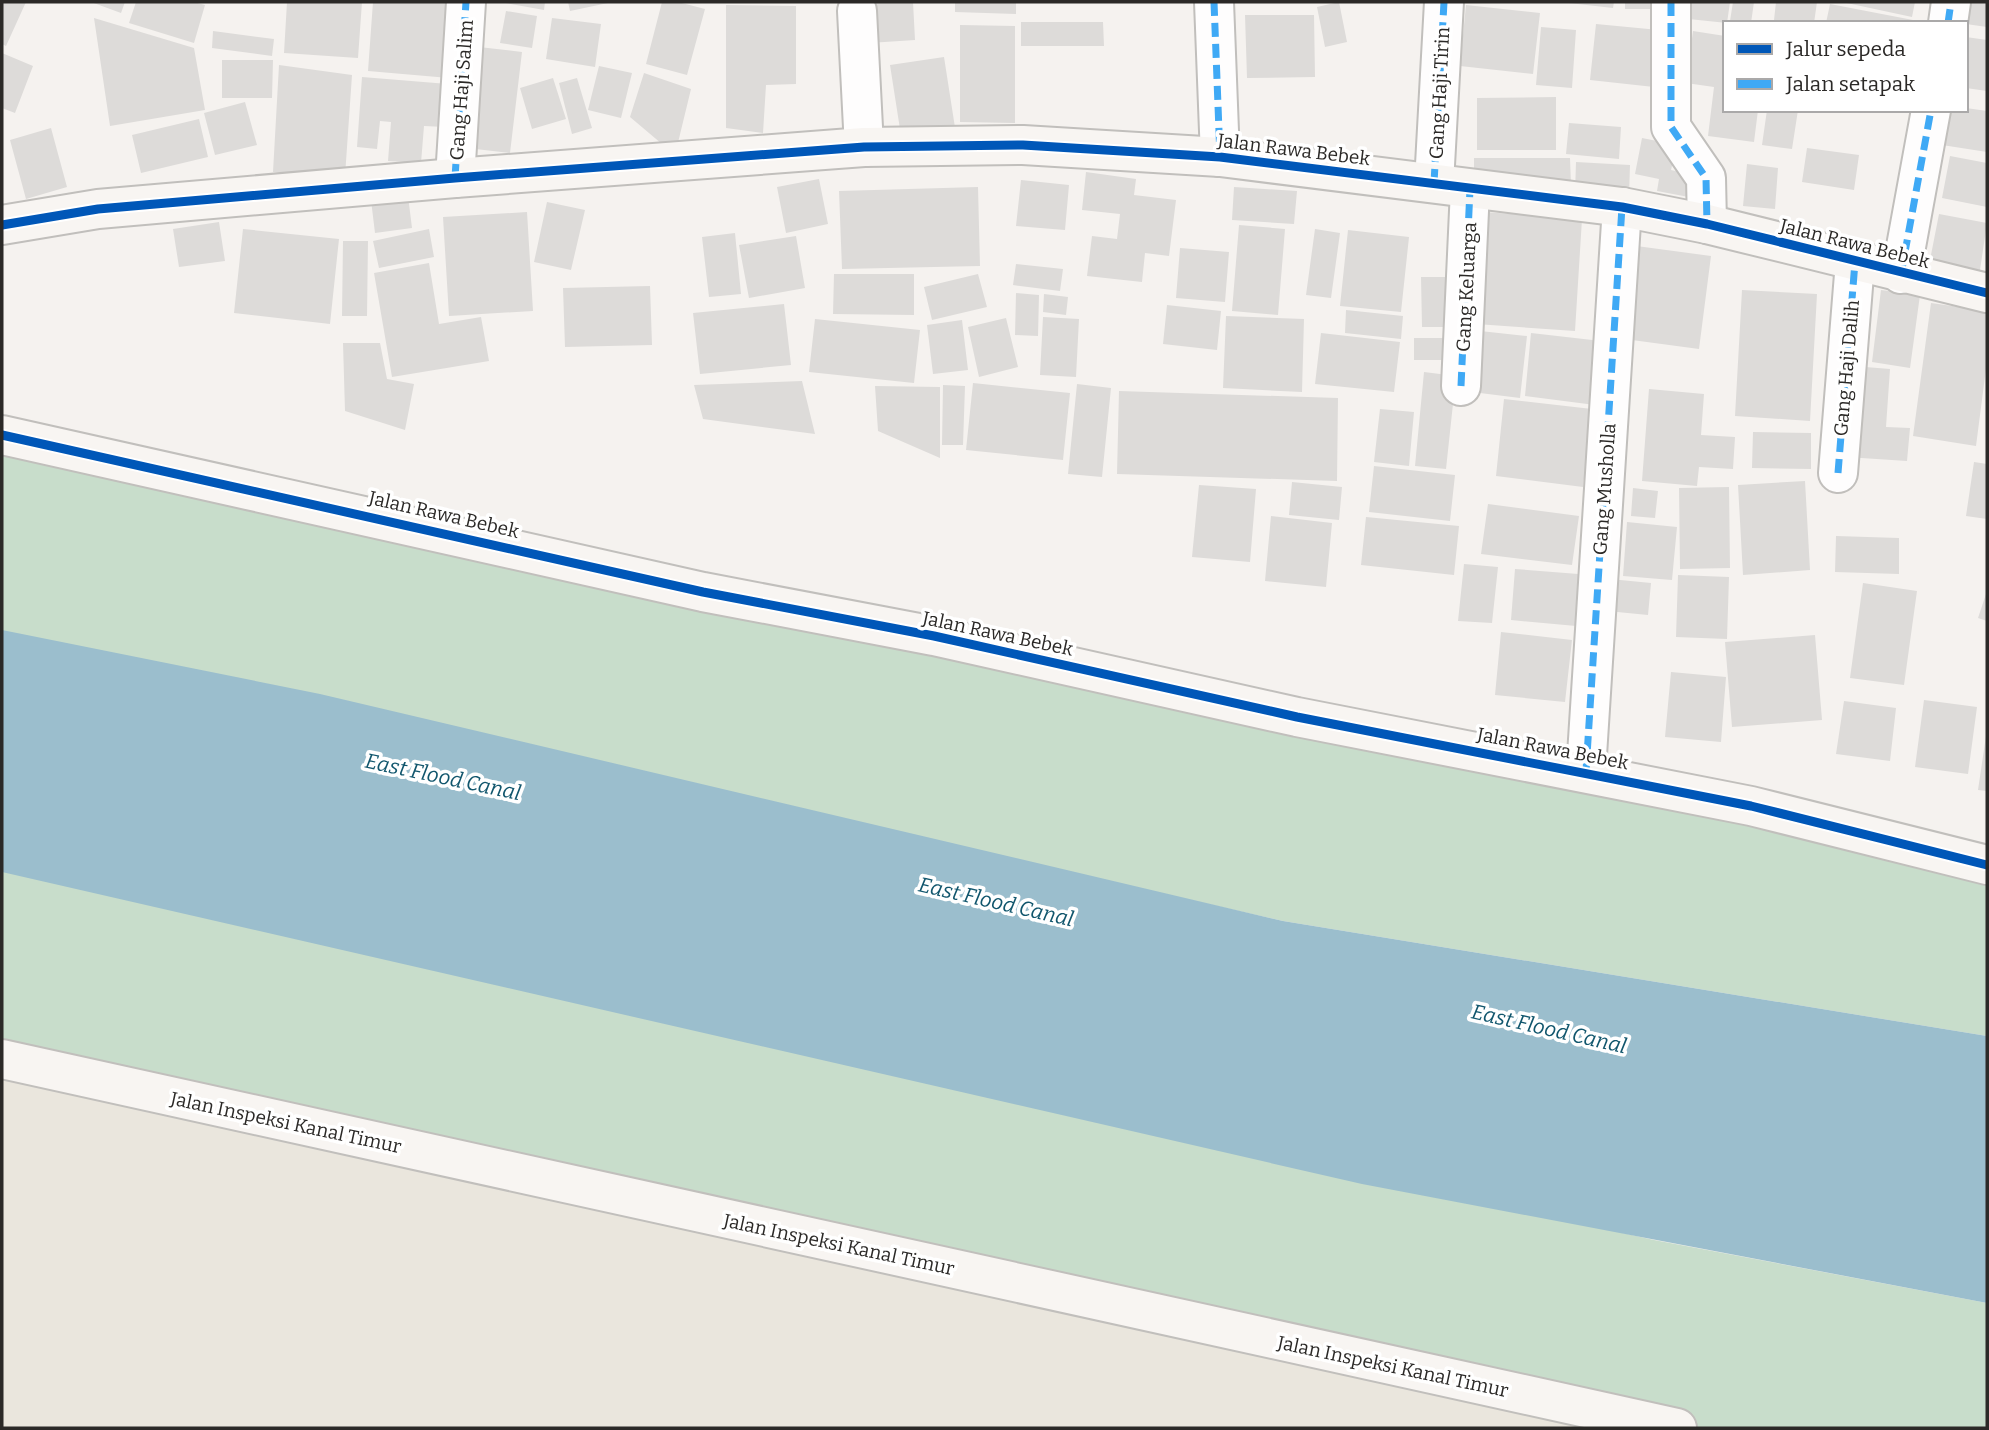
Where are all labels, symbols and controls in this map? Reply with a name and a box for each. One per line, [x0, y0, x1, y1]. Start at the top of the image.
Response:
street label: Gang Haji Salim [445, 19, 478, 161]
legend [1723, 21, 1968, 112]
street label: Gang Haji Tirin [1425, 26, 1454, 160]
text: Jalur sepeda [1785, 36, 1906, 62]
text: Jalan setapak [1785, 71, 1915, 97]
street label: Jalan Rawa Bebek [1215, 129, 1372, 170]
street label: Jalan Rawa Bebek [1777, 214, 1932, 273]
street label: Gang Keluarga [1452, 221, 1481, 353]
street label: Gang Haji Dalih [1829, 299, 1864, 437]
street label: Gang Musholla [1588, 422, 1621, 556]
street label: Jalan Rawa Bebek [366, 486, 521, 543]
street label: Jalan Rawa Bebek [919, 606, 1076, 661]
street label: Jalan Rawa Bebek [1474, 722, 1631, 774]
water label: East Flood Canal [363, 748, 524, 806]
water label: East Flood Canal [916, 872, 1076, 933]
water label: East Flood Canal [1469, 999, 1629, 1060]
street label: Jalan Inspeksi Kanal Timur [167, 1087, 404, 1158]
street label: Jalan Inspeksi Kanal Timur [720, 1209, 957, 1280]
street label: Jalan Inspeksi Kanal Timur [1274, 1331, 1511, 1402]

